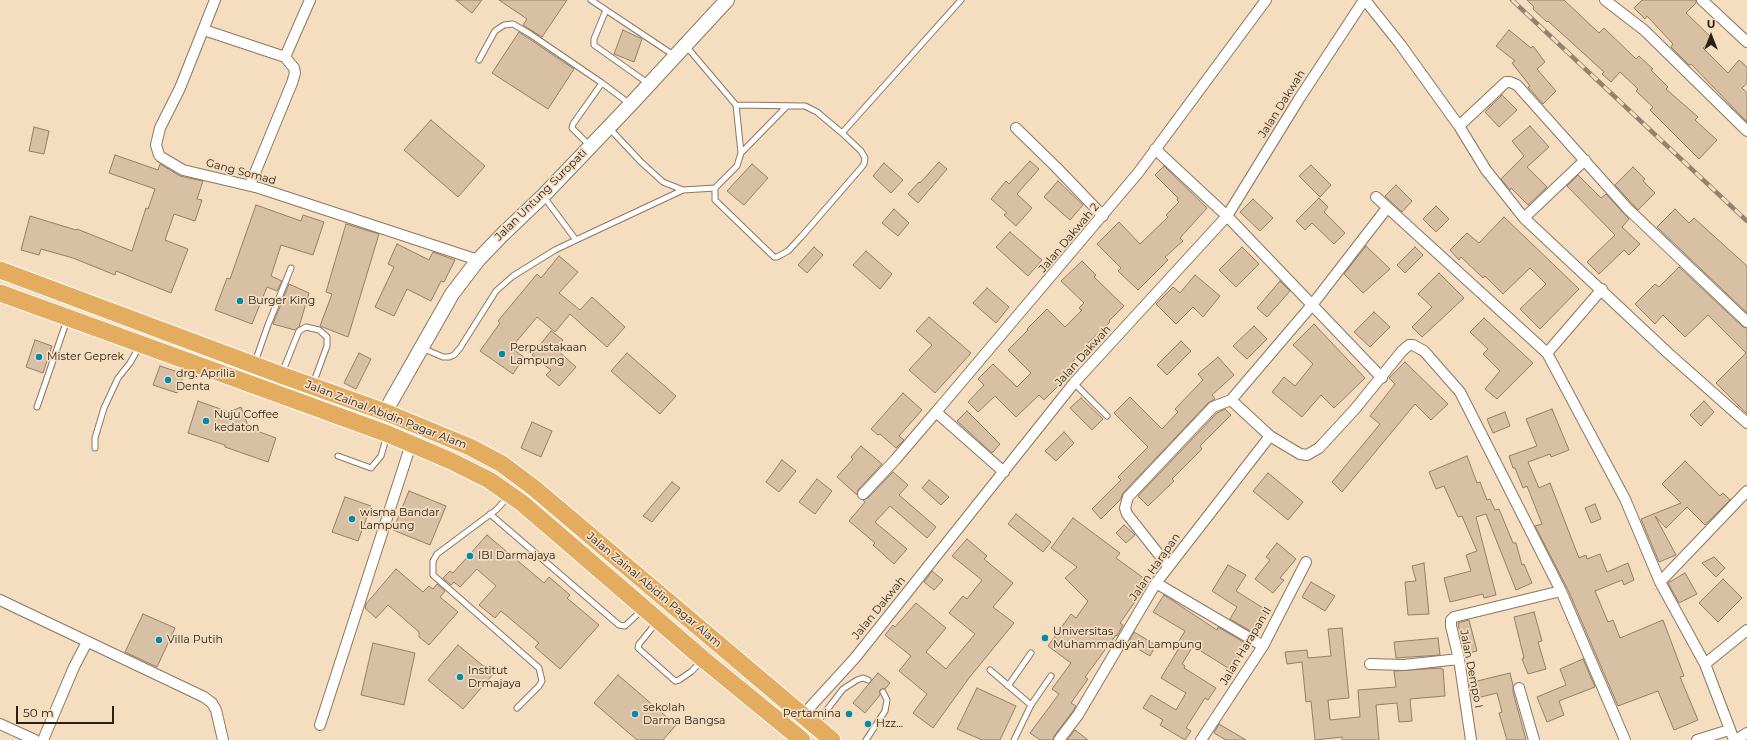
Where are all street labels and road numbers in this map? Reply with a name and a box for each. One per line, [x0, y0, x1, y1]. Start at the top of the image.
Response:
street label: Jalan Dakwah [1256, 68, 1308, 140]
street label: Jalan Untung Suropati [492, 146, 590, 244]
street label: Gang Somad [204, 156, 278, 188]
street label: Jalan Dakwah 2 [1036, 201, 1102, 275]
street label: Jalan Dakwah [1052, 323, 1114, 389]
street label: Jalan Zainal Abidin Pagar Alam [303, 378, 469, 452]
street label: Jalan Zainal Abidin Pagar Alam [584, 530, 724, 650]
street label: Jalan Harapan [1127, 531, 1183, 603]
street label: Jalan Dakwah [850, 574, 908, 642]
street label: Jalan Harapan II [1218, 605, 1274, 687]
street label: Jalan Dempo I [1457, 629, 1485, 709]

